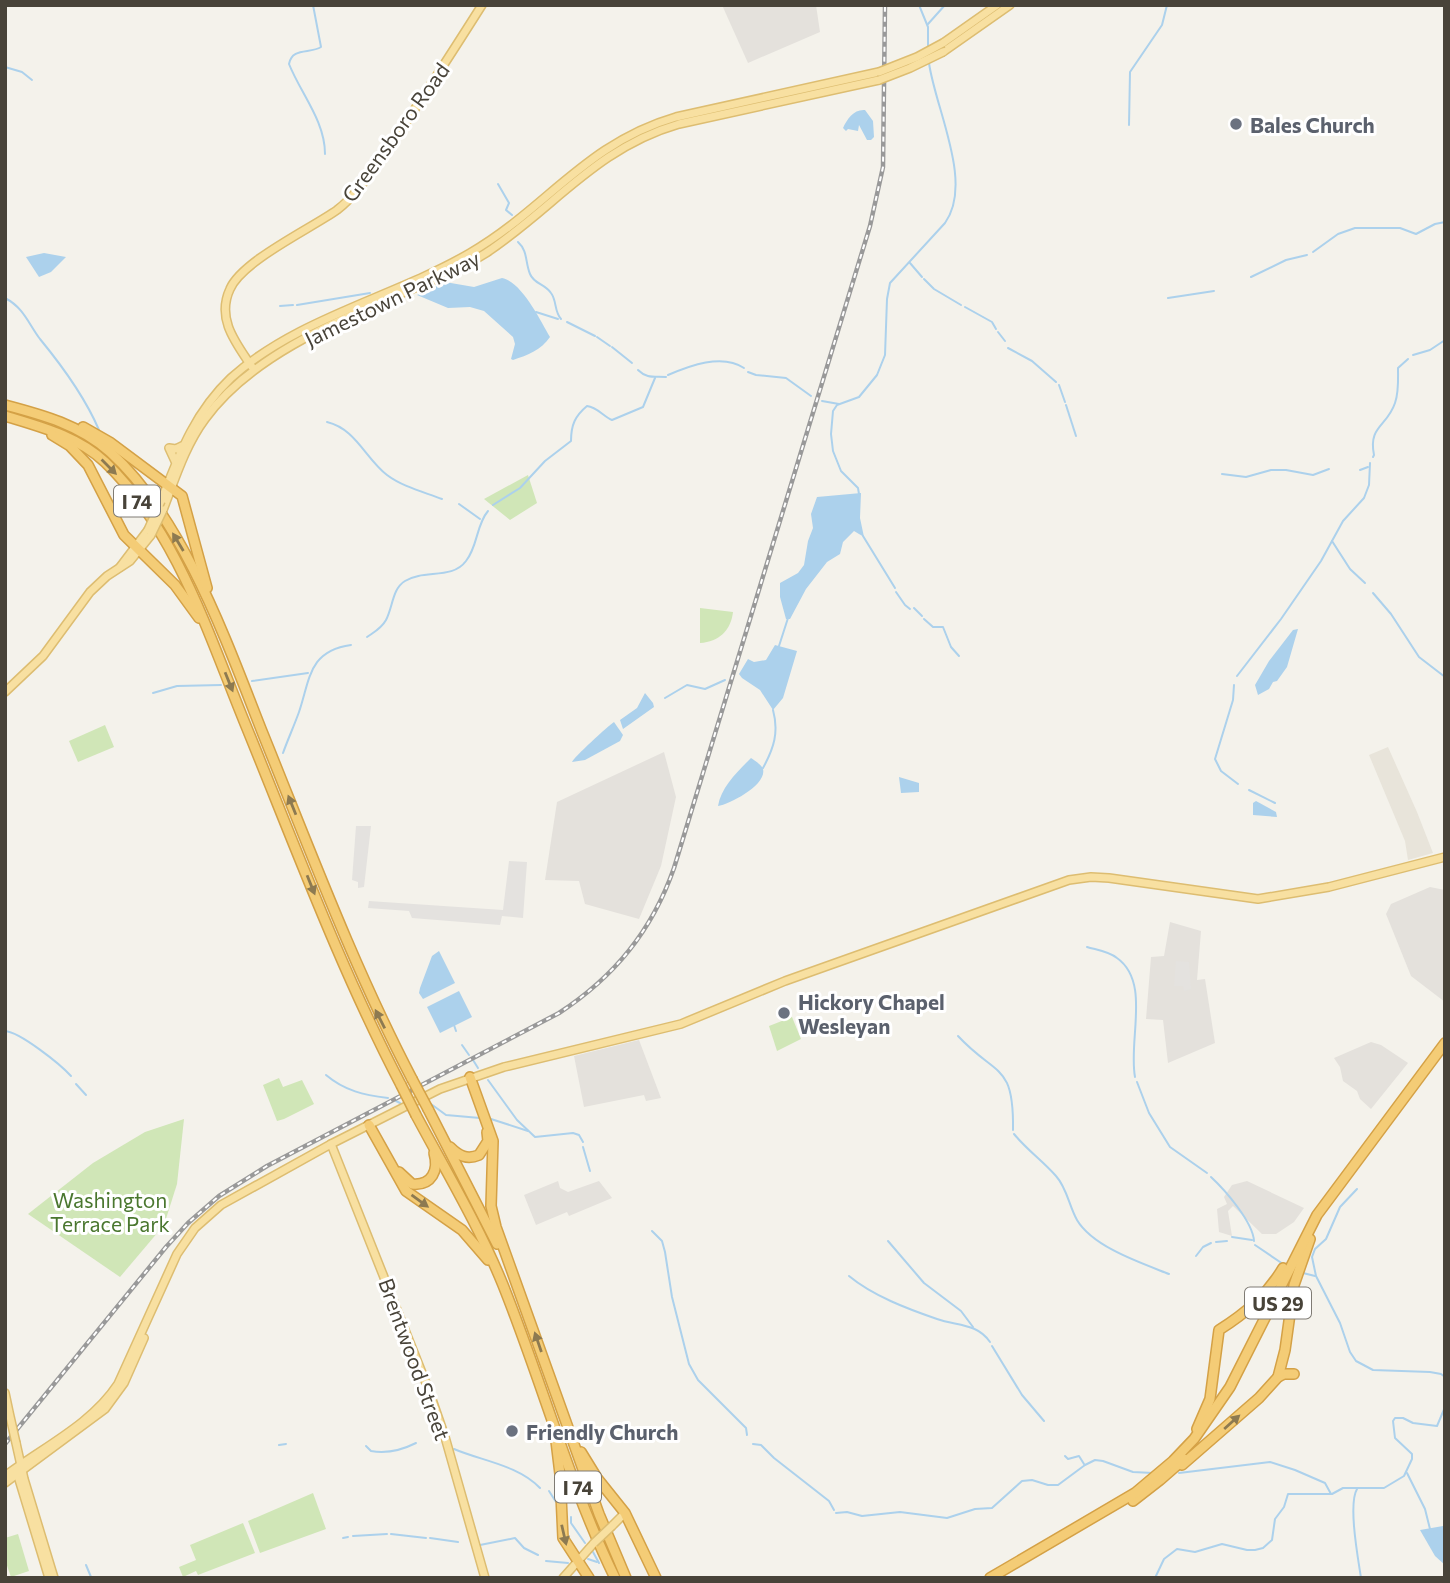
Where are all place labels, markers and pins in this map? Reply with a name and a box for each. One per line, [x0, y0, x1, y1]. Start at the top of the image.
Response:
place label: Bales Church [1250, 112, 1375, 137]
marker: Bales Church [1228, 116, 1244, 132]
place label: Hickory Chapel Wesleyan [798, 989, 945, 1038]
marker: Hickory Chapel Wesleyan [776, 1005, 792, 1021]
place label: Friendly Church [526, 1419, 678, 1444]
marker: Friendly Church [504, 1423, 520, 1439]

